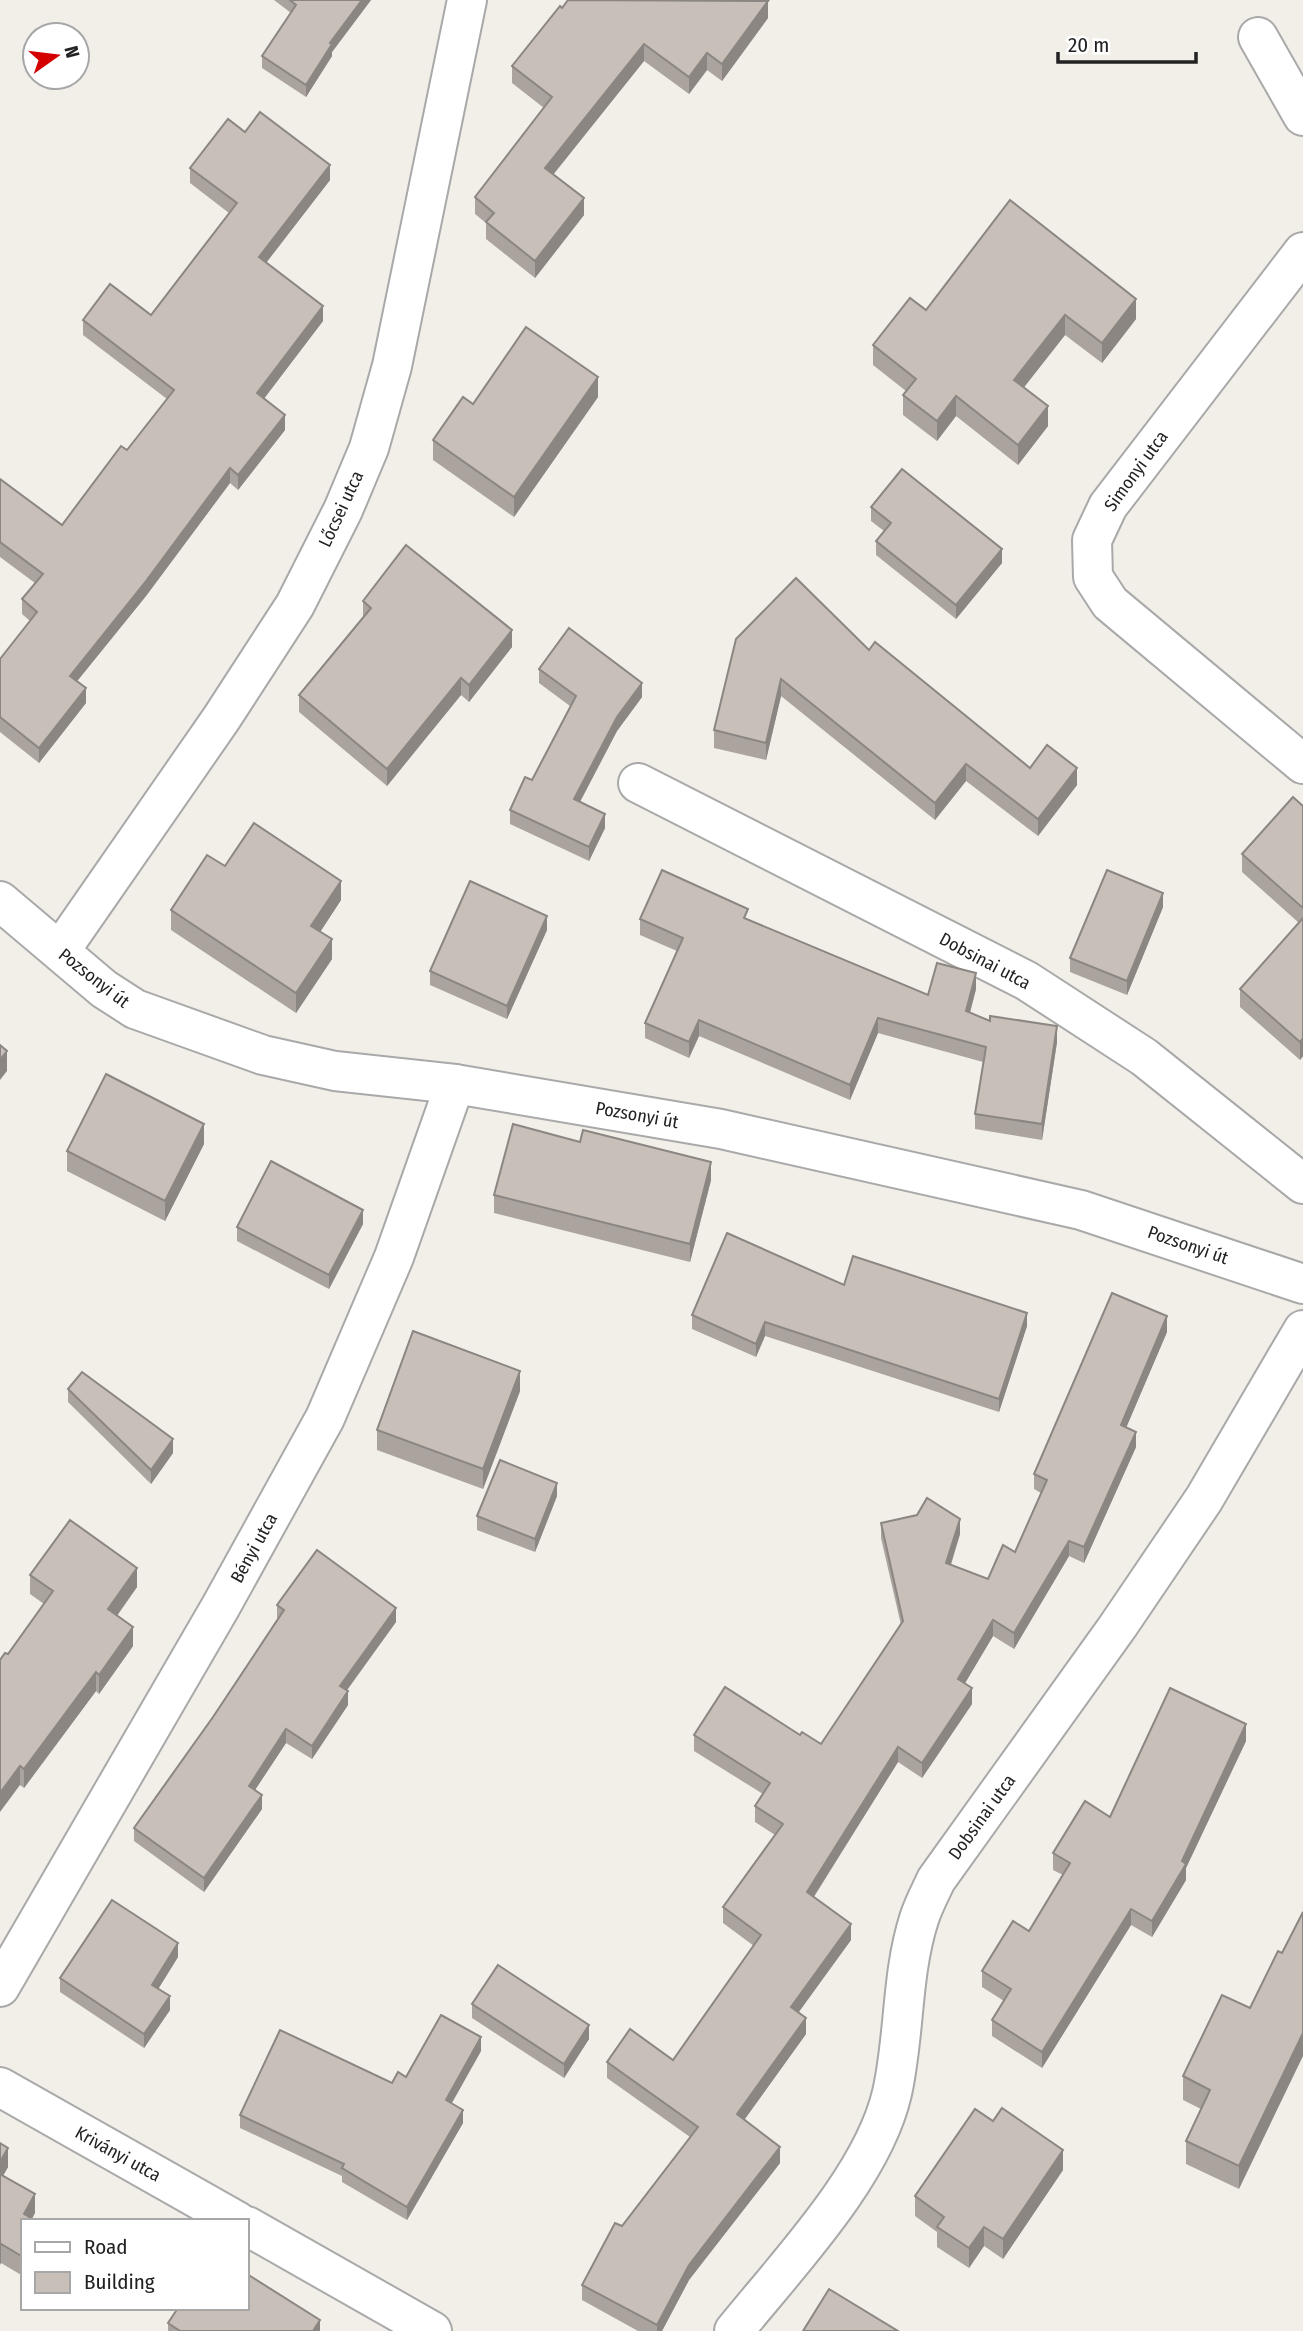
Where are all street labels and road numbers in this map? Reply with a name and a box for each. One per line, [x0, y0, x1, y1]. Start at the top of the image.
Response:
street label: Simonyi utca [1099, 426, 1173, 516]
street label: Lőcsei utca [314, 467, 368, 551]
street label: Dobsinai utca [936, 928, 1035, 994]
street label: Pozsonyi út [54, 944, 134, 1013]
street label: Pozsonyi út [594, 1097, 680, 1133]
street label: Pozsonyi út [1145, 1221, 1231, 1269]
street label: Bényi utca [226, 1509, 282, 1587]
street label: Dobsinai utca [944, 1770, 1020, 1864]
street label: Kriványi utca [71, 2121, 165, 2187]

